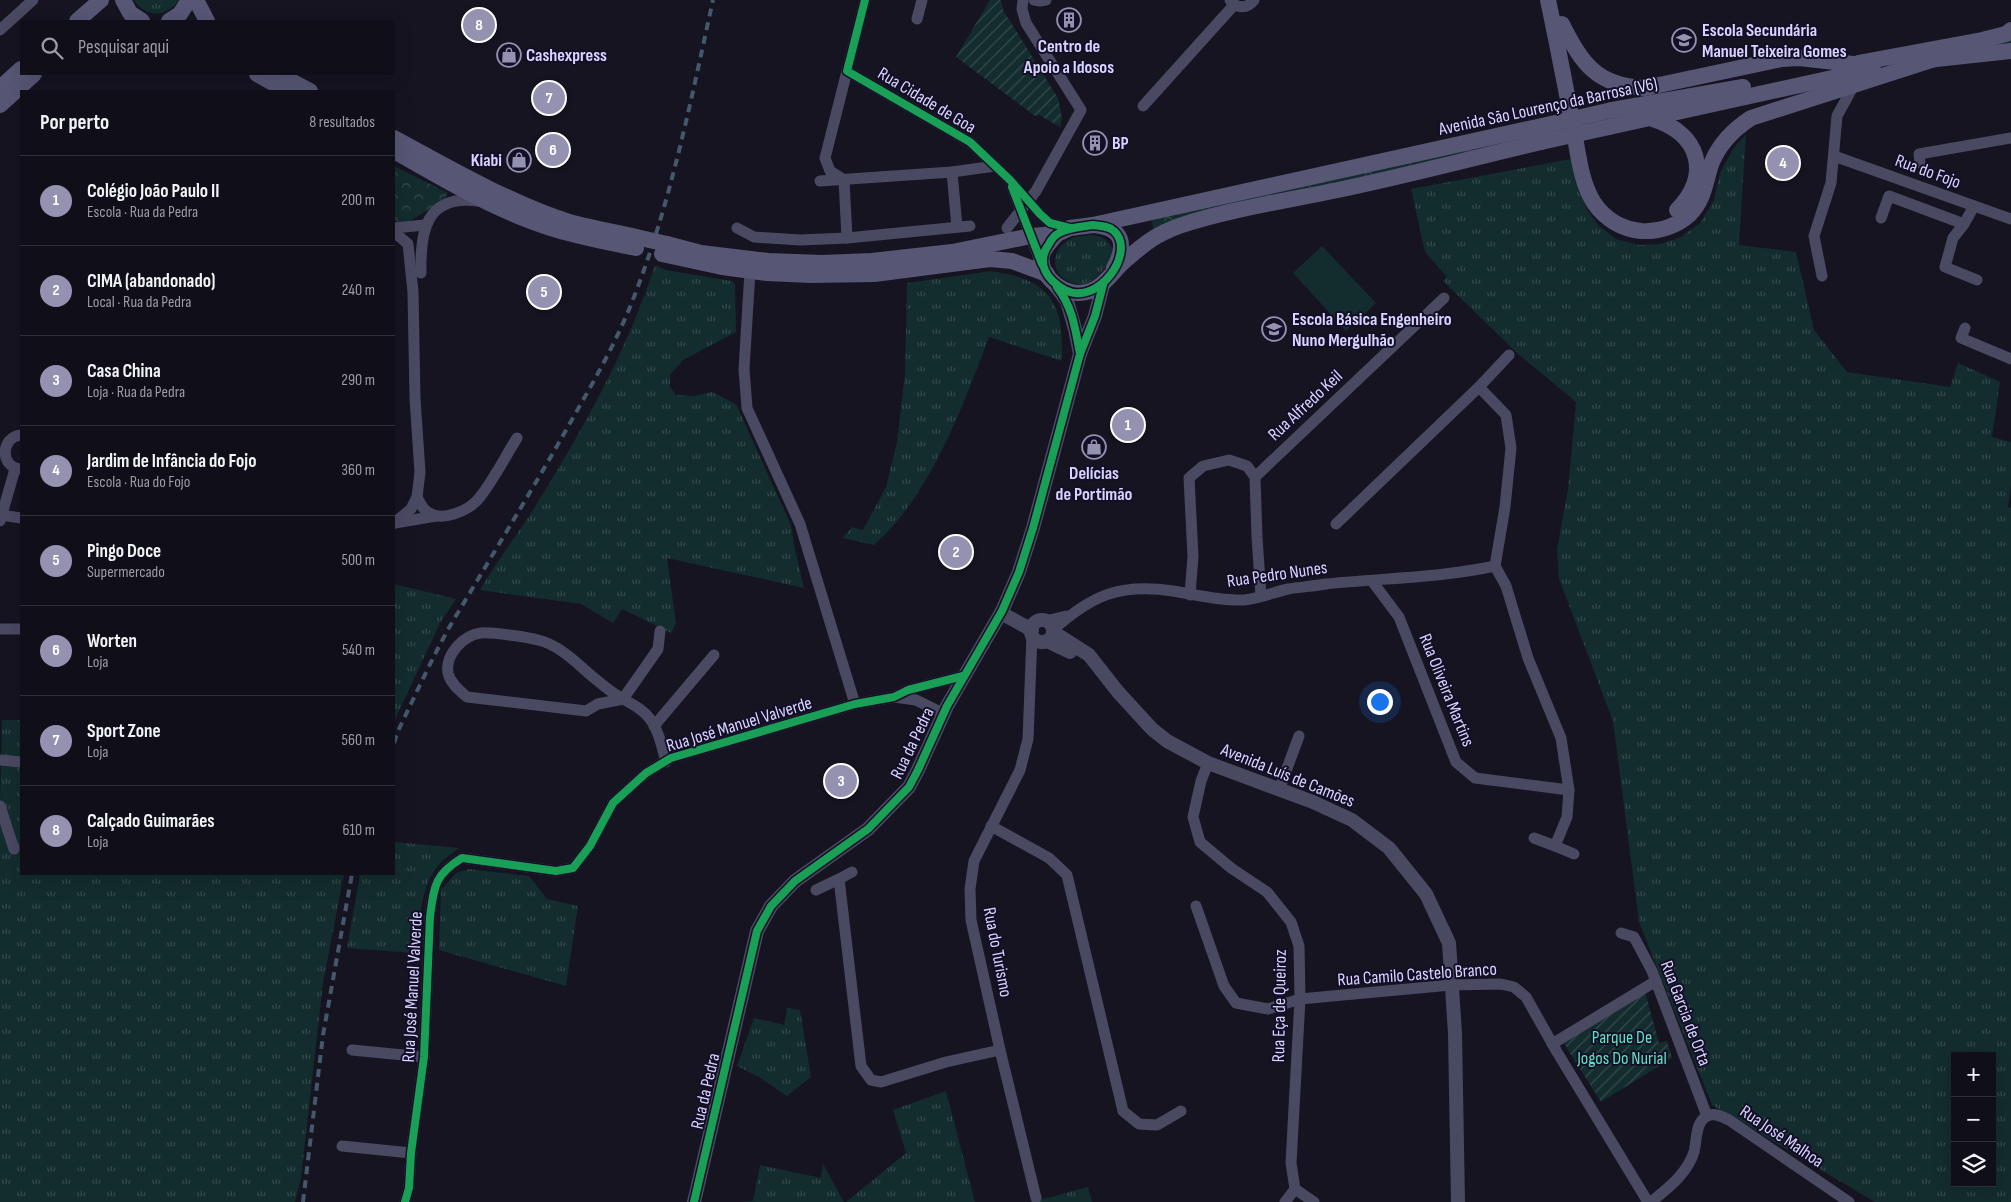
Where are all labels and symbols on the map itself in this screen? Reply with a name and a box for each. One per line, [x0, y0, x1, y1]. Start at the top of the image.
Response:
pin: 8 [463, 6, 495, 44]
building icon: Centro de Apoio a Idosos [1056, 7, 1082, 33]
place label: Escola Secundária Manuel Teixeira Gomes [1702, 20, 1847, 62]
school or university icon: Escola Secundária Manuel Teixeira Gomes [1671, 27, 1697, 53]
place label: Centro de Apoio a Idosos [1023, 36, 1114, 78]
shop icon: Cashexpress [496, 42, 522, 68]
place label: Cashexpress [526, 45, 607, 66]
street label: Rua Cidade de Goa [874, 63, 980, 138]
street label: Avenida São Lourenço da Barrosa (V6) [1436, 73, 1659, 140]
pin: 7 [533, 79, 565, 117]
building icon: BP [1082, 130, 1108, 156]
pin: 6 [537, 131, 569, 169]
place label: BP [1112, 133, 1129, 154]
pin: 4 [1767, 144, 1799, 182]
shop icon: Kiabi [506, 147, 532, 173]
place label: Kiabi [471, 150, 502, 171]
street label: Rua do Fojo [1892, 150, 1963, 193]
pin: 5 [528, 273, 560, 311]
place label: Escola Básica Engenheiro Nuno Mergulhão [1292, 309, 1452, 351]
school or university icon: Escola Básica Engenheiro Nuno Mergulhão [1261, 316, 1287, 342]
street label: Rua Alfredo Keil [1264, 366, 1347, 445]
pin: 1 [1112, 406, 1144, 444]
shop icon: Delícias de Portimão [1081, 434, 1107, 460]
place label: Delícias de Portimão [1056, 463, 1133, 505]
pin: 2 [940, 533, 972, 571]
street label: Rua Pedro Nunes [1225, 557, 1329, 592]
street label: Rua Oliveira Martins [1414, 631, 1479, 750]
your location [1367, 689, 1393, 715]
street label: Rua José Manuel Valverde [664, 692, 814, 757]
street label: Rua da Pedra [886, 704, 939, 782]
street label: Avenida Luís de Camões [1217, 739, 1358, 812]
pin: 3 [825, 762, 857, 800]
street label: Rua do Turismo [979, 905, 1016, 999]
street label: Rua José Manuel Valverde [398, 911, 427, 1063]
street label: Rua Eça de Queiroz [1268, 949, 1291, 1063]
street label: Rua Camilo Castelo Branco [1337, 958, 1497, 991]
street label: Rua Garcia de Orta [1656, 958, 1715, 1069]
park label: Parque De Jogos Do Nurial [1576, 1027, 1667, 1069]
street label: Rua da Pedra [687, 1051, 724, 1131]
street label: Rua José Malhoa [1736, 1101, 1828, 1172]

